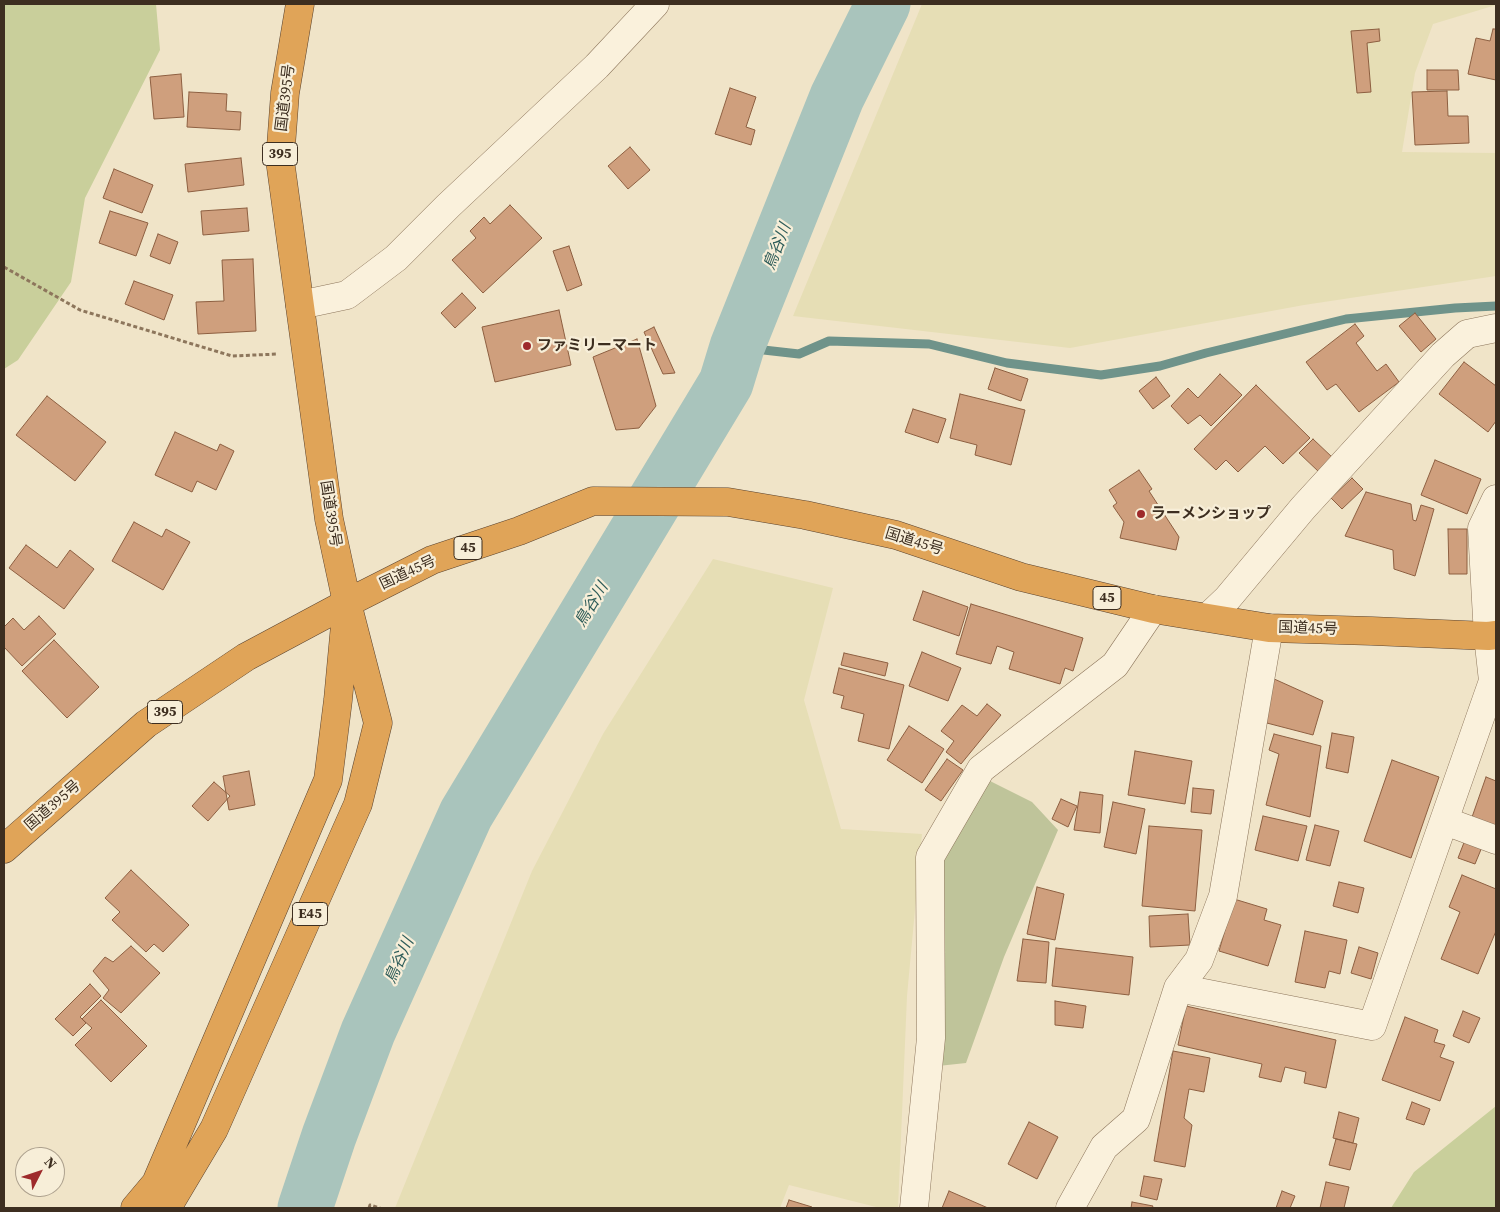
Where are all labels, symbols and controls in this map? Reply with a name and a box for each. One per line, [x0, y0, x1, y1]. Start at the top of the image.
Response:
street label: 国道395号 [273, 63, 299, 133]
road number: 395 [262, 142, 298, 166]
water label: 鳥谷川 [760, 221, 796, 273]
place label: ファミリーマート [537, 337, 657, 355]
marker: ファミリーマート [521, 340, 533, 352]
street label: 国道395号 [316, 479, 344, 549]
place label: ラーメンショップ [1151, 505, 1271, 523]
marker: ラーメンショップ [1135, 508, 1147, 520]
street label: 国道45号 [883, 525, 945, 559]
road number: 45 [454, 536, 482, 560]
street label: 国道45号 [377, 552, 439, 594]
water label: 鳥谷川 [571, 579, 613, 631]
road number: 45 [1093, 586, 1121, 610]
street label: 国道45号 [1278, 619, 1338, 639]
road number: 395 [148, 700, 182, 724]
street label: 国道395号 [22, 777, 84, 835]
road number: E45 [292, 902, 328, 926]
water label: 鳥谷川 [381, 935, 419, 987]
north arrow [15, 1147, 65, 1197]
text: N [40, 1152, 61, 1173]

